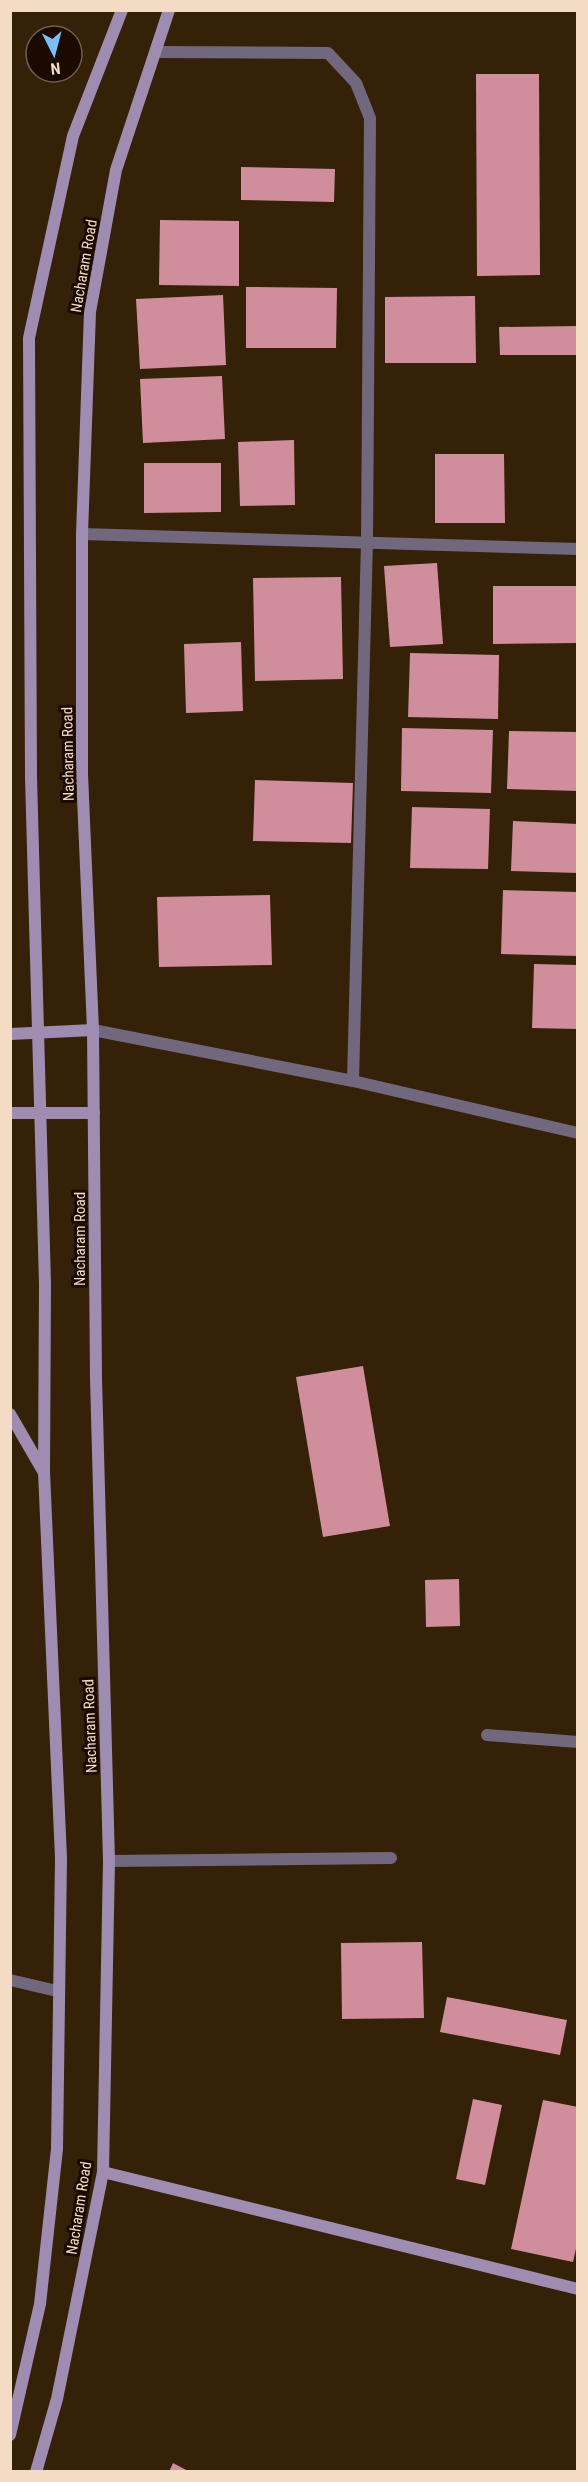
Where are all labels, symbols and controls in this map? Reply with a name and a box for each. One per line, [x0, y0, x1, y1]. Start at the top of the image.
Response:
north arrow [24, 24, 84, 84]
text: N [50, 58, 61, 78]
street label: Nacharam Road [67, 218, 101, 314]
street label: Nacharam Road [58, 707, 78, 801]
street label: Nacharam Road [71, 1192, 89, 1286]
street label: Nacharam Road [79, 1679, 101, 1773]
street label: Nacharam Road [63, 2160, 95, 2256]

